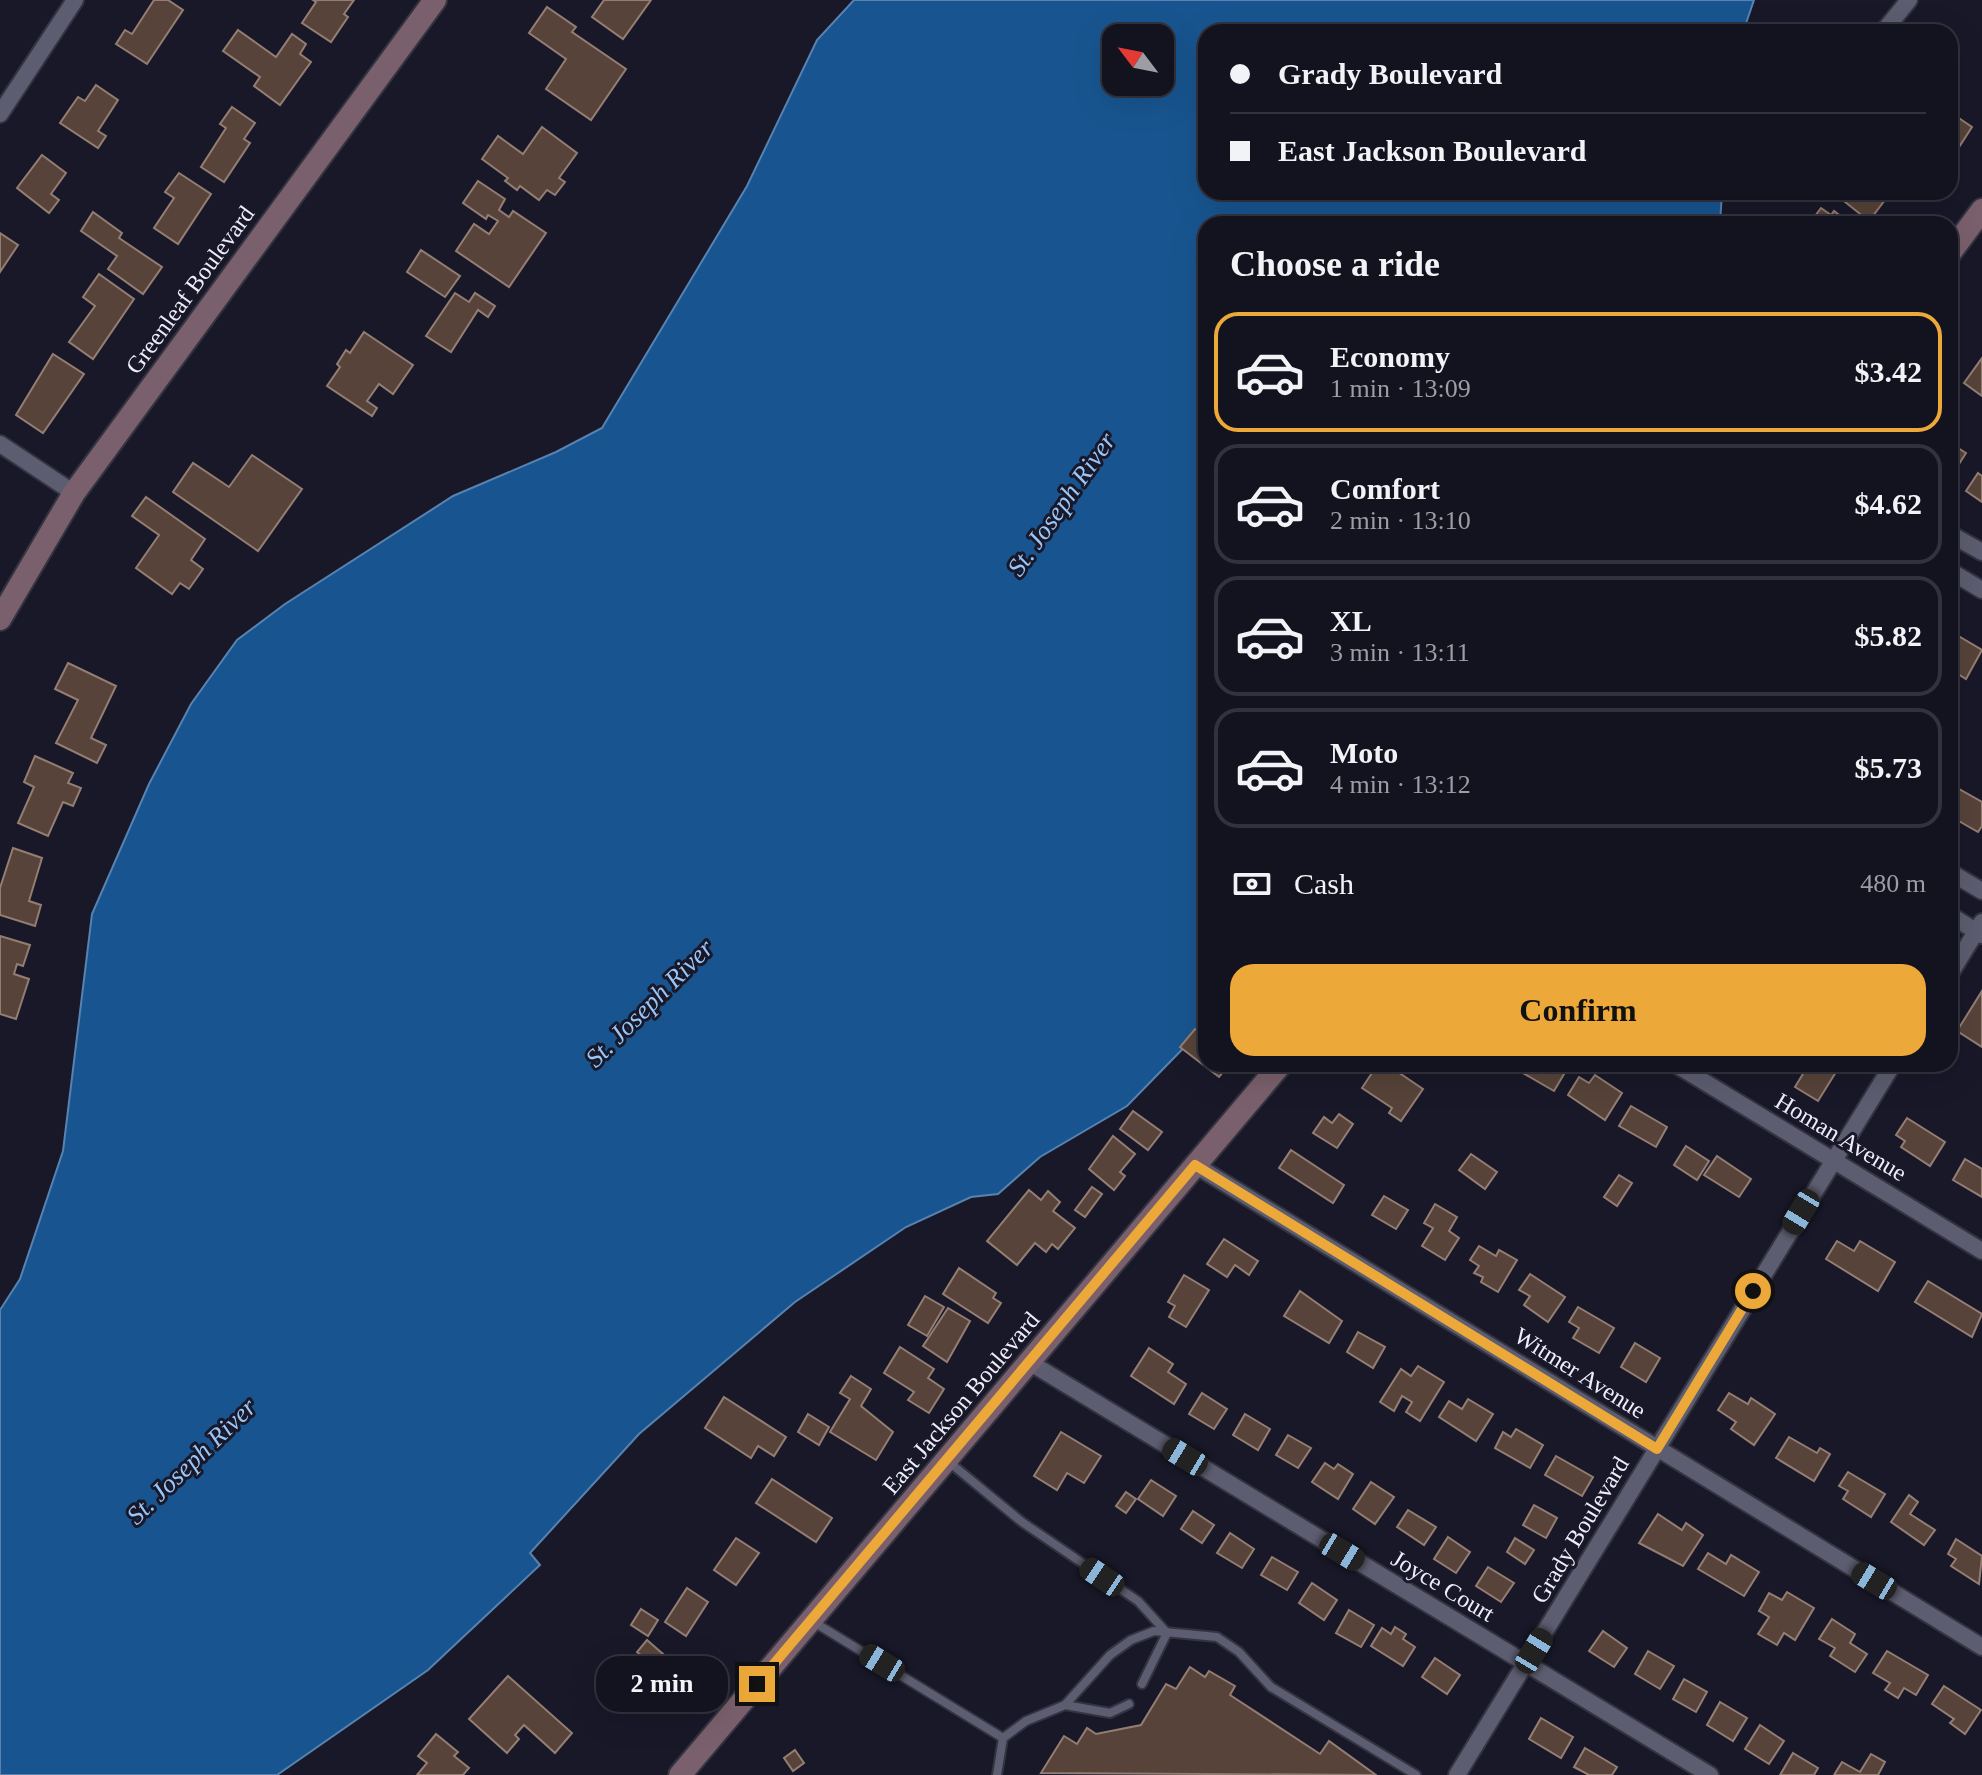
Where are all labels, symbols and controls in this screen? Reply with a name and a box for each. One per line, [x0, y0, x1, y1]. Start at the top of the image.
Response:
north arrow [1102, 24, 1174, 96]
map controls [1102, 24, 1174, 96]
text: Grady Boulevard [1278, 57, 1502, 90]
text: East Jackson Boulevard [1278, 134, 1586, 167]
street label: Greenleaf Boulevard [121, 201, 259, 379]
text: Choose a ride [1230, 244, 1440, 284]
icon: car [1234, 336, 1306, 408]
text: Economy [1330, 340, 1450, 373]
text: $3.42 [1855, 355, 1922, 388]
text: 1 min · 13:09 [1330, 374, 1471, 403]
water label: St. Joseph River [1001, 426, 1122, 582]
icon: car [1234, 468, 1306, 540]
text: Comfort [1330, 472, 1440, 505]
text: $4.62 [1855, 487, 1922, 520]
text: 2 min · 13:10 [1330, 506, 1471, 535]
icon: car [1234, 600, 1306, 672]
text: XL [1330, 604, 1372, 637]
text: $5.82 [1855, 619, 1922, 652]
text: 3 min · 13:11 [1330, 638, 1470, 667]
icon: car [1234, 732, 1306, 804]
text: Moto [1330, 736, 1398, 769]
text: $5.73 [1855, 751, 1922, 784]
text: 4 min · 13:12 [1330, 770, 1471, 799]
icon: cash [1230, 862, 1274, 906]
text: Cash [1294, 867, 1354, 900]
text: 480 m [1860, 869, 1926, 898]
water label: St. Joseph River [580, 933, 720, 1073]
button: Confirm [1230, 964, 1926, 1056]
street label: Homan Avenue [1771, 1088, 1911, 1186]
car [1778, 1185, 1824, 1239]
route start [1735, 1273, 1771, 1309]
street label: East Jackson Boulevard [877, 1307, 1045, 1499]
street label: Witmer Avenue [1510, 1322, 1650, 1424]
water label: St. Joseph River [121, 1392, 263, 1530]
car [1158, 1434, 1212, 1480]
street label: Grady Boulevard [1526, 1452, 1634, 1608]
car [1315, 1529, 1369, 1575]
street label: Joyce Court [1387, 1545, 1499, 1627]
car [1075, 1554, 1129, 1600]
car [1847, 1558, 1901, 1604]
car [1511, 1624, 1557, 1678]
car [855, 1640, 909, 1686]
callout: 2 min [597, 1656, 729, 1712]
route end [739, 1666, 775, 1702]
text: 2 min [631, 1669, 693, 1698]

